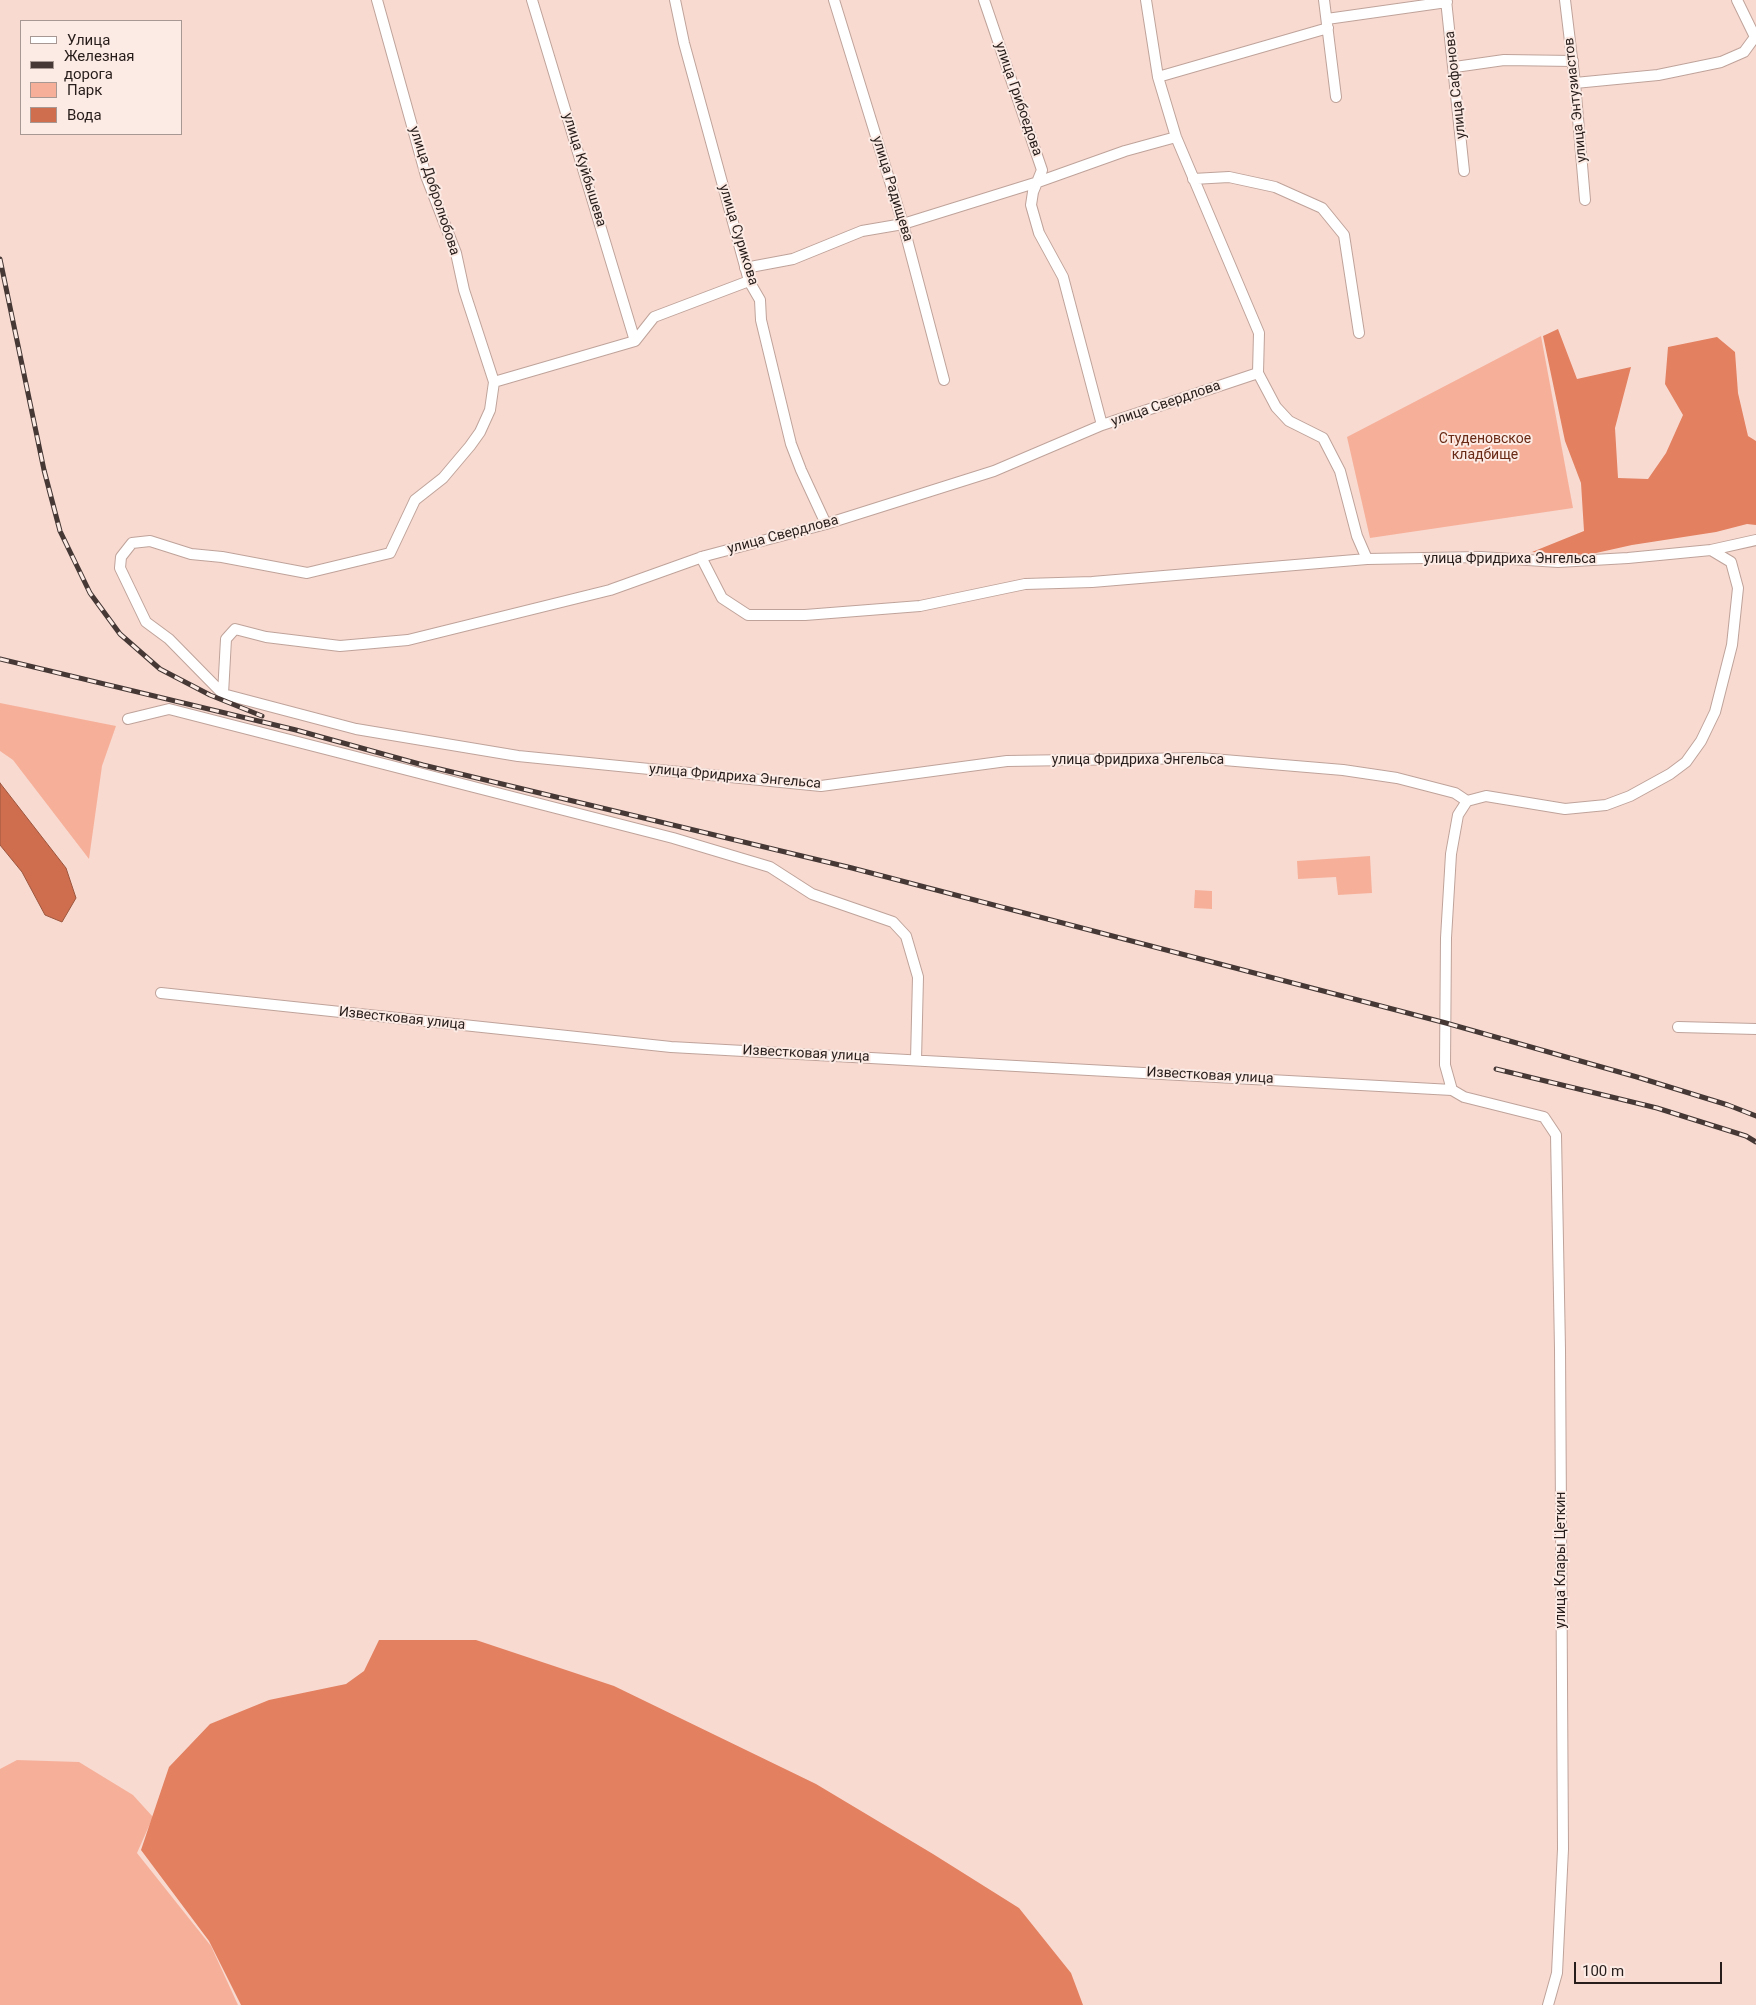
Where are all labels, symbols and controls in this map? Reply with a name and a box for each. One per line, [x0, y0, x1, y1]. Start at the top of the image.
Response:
legend [20, 20, 182, 135]
street label: улица Сафонова [1442, 30, 1470, 140]
text: Улица [67, 31, 110, 49]
street label: улица Энтузиастов [1561, 37, 1591, 163]
street label: улица Грибоедова [991, 40, 1045, 158]
text: Железная дорога [64, 47, 135, 83]
text: Парк [67, 81, 102, 99]
text: Вода [67, 106, 102, 124]
street label: улица Куйбышева [559, 111, 609, 229]
street label: улица Добролюбова [405, 124, 463, 258]
street label: улица Радищева [868, 134, 916, 244]
street label: улица Сурикова [715, 183, 761, 287]
street label: улица Свердлова [1109, 377, 1223, 431]
park label: Студеновское кладбище [1439, 431, 1531, 464]
street label: улица Свердлова [726, 512, 840, 558]
street label: улица Фридриха Энгельса [1424, 551, 1596, 567]
street label: улица Фридриха Энгельса [1052, 752, 1224, 768]
street label: улица Фридриха Энгельса [648, 761, 822, 793]
street label: Известковая улица [338, 1004, 466, 1034]
street label: Известковая улица [742, 1042, 870, 1066]
street label: Известковая улица [1146, 1064, 1274, 1088]
street label: улица Клары Цеткин [1553, 1492, 1569, 1628]
scale bar [1576, 1952, 1724, 1984]
text: 100 m [1582, 1962, 1624, 1980]

